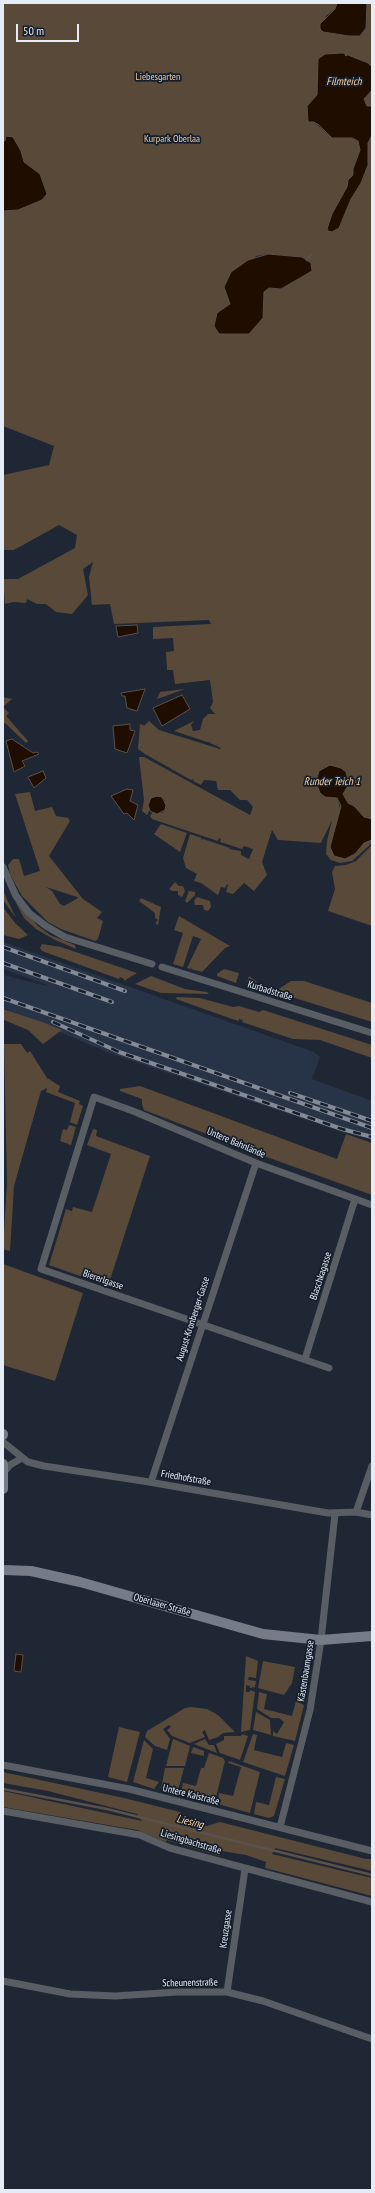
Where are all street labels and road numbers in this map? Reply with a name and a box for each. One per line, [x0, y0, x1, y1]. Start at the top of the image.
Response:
street label: Kurbadstraße [246, 978, 294, 1004]
street label: Untere Bahnlände [205, 1125, 267, 1161]
street label: Blaschkagasse [308, 1251, 334, 1301]
street label: Biererlgasse [81, 1267, 125, 1293]
street label: August-Kronberger-Gasse [174, 1275, 212, 1363]
street label: Friedhofstraße [160, 1468, 212, 1488]
street label: Oberlaaer Straße [132, 1591, 192, 1619]
street label: Kästenbaumgasse [295, 1639, 317, 1703]
street label: Untere Kaistraße [161, 1782, 221, 1808]
street label: Liesingbachstraße [159, 1827, 223, 1857]
street label: Kreuzgasse [217, 1909, 235, 1949]
street label: Scheunenstraße [162, 1977, 218, 1989]

